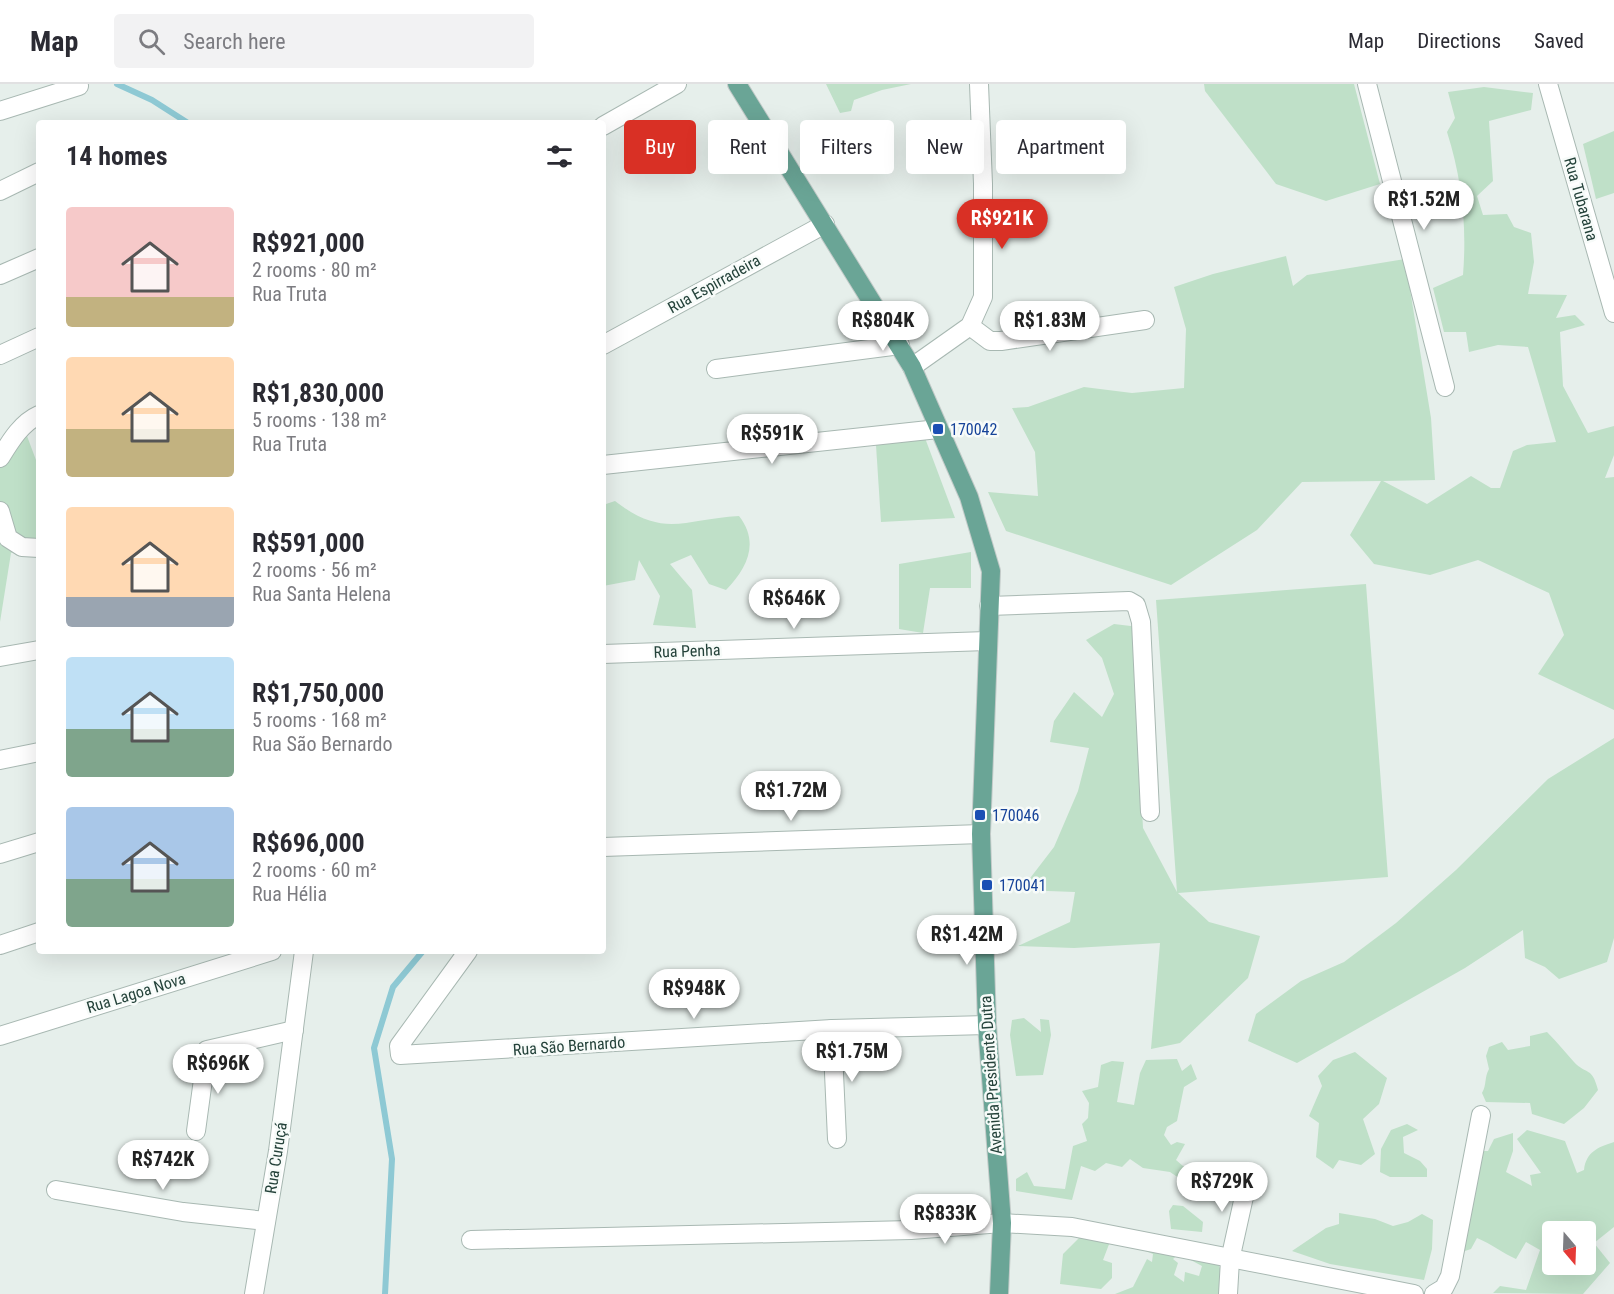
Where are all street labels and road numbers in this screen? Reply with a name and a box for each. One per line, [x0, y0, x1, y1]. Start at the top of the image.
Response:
street label: Rua Tubarana [1560, 155, 1602, 243]
street label: Rua Espirradeira [664, 251, 764, 317]
street label: Rua Penha [653, 640, 721, 662]
street label: Rua Lagoa Nova [84, 969, 188, 1017]
street label: Avenida Presidente Dutra [976, 995, 1006, 1155]
street label: Rua São Bernardo [512, 1033, 626, 1059]
street label: Rua Curuçá [261, 1121, 291, 1195]

